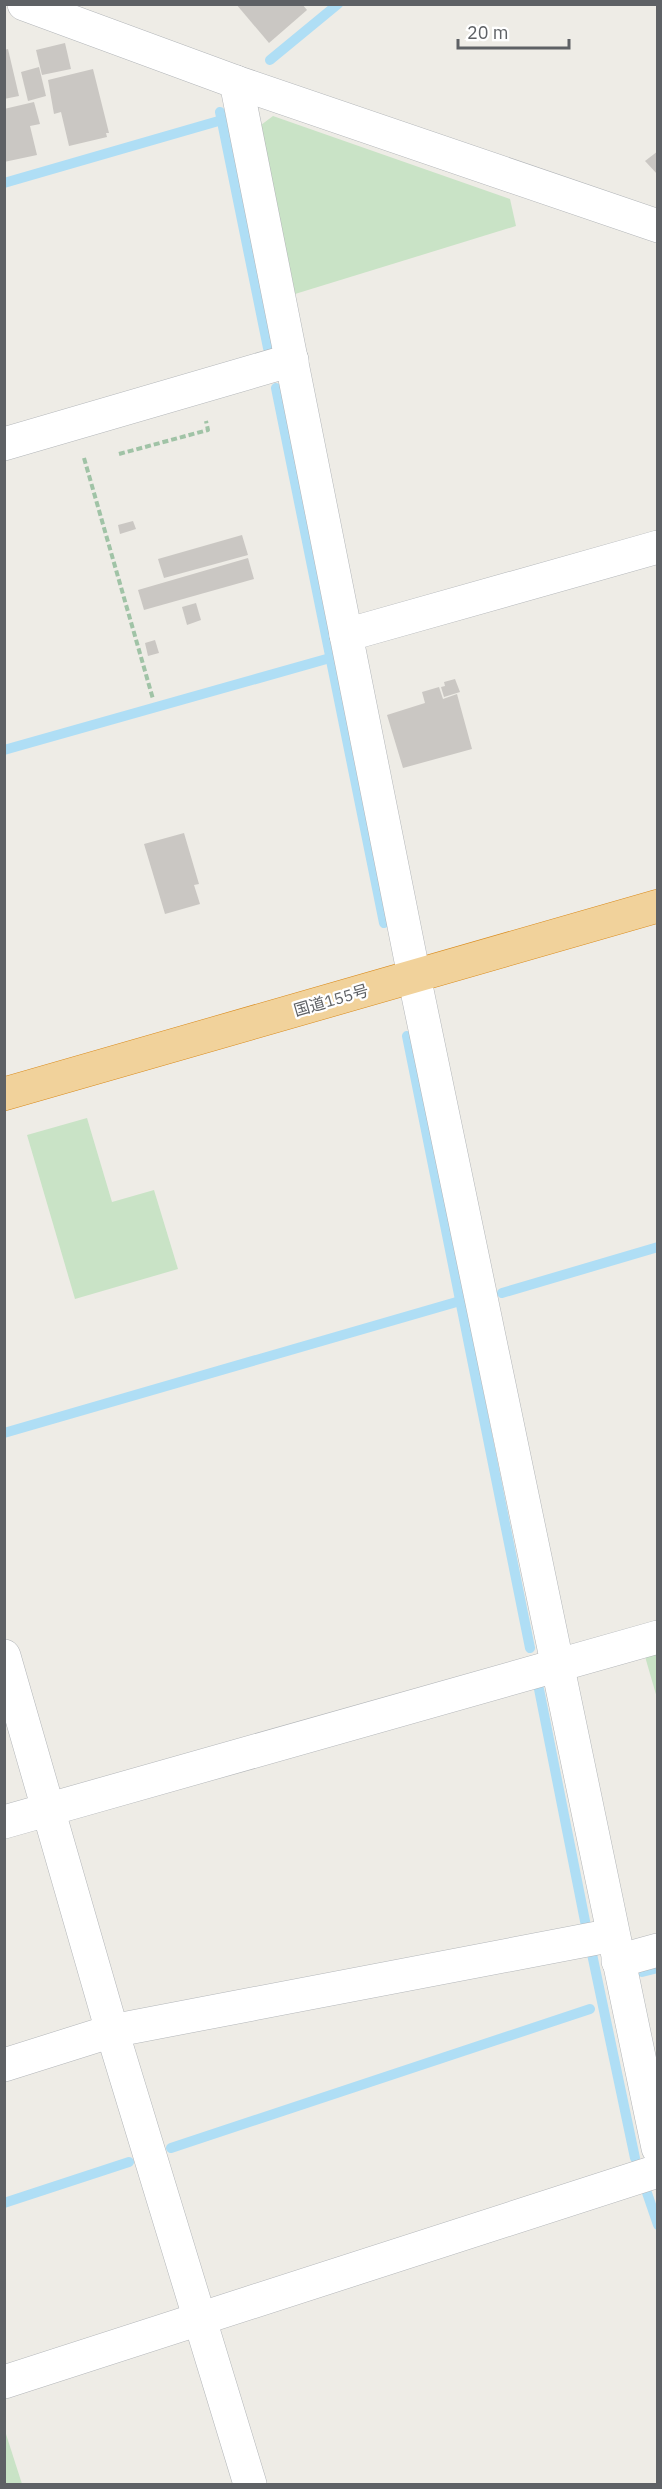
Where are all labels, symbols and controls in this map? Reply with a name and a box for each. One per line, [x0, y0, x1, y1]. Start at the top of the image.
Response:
scale bar [458, 12, 569, 50]
text: 20 m [467, 21, 509, 44]
street label: 国道155号 [291, 980, 371, 1020]

